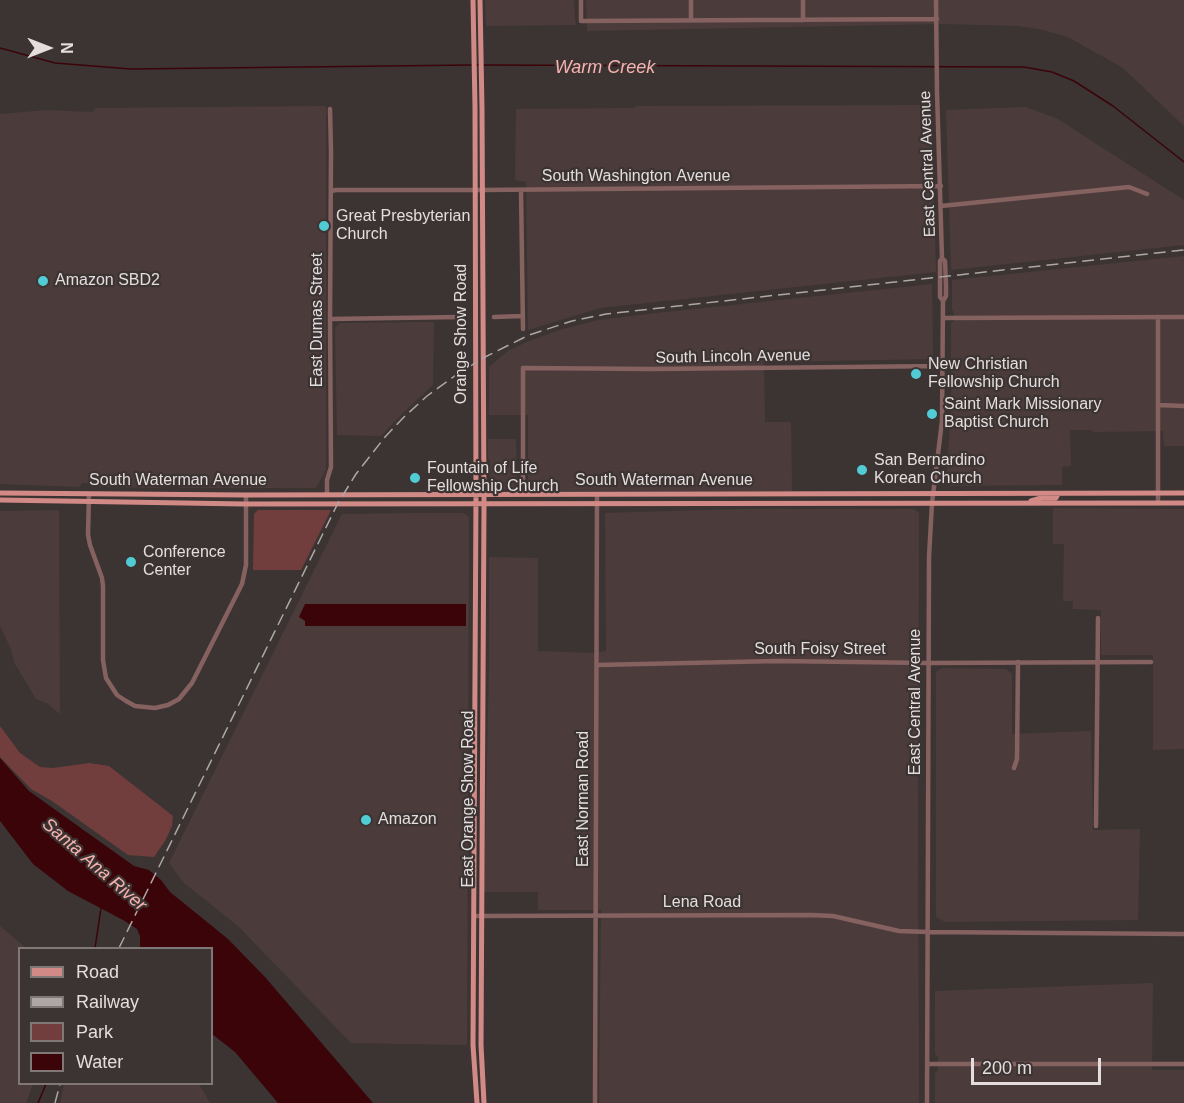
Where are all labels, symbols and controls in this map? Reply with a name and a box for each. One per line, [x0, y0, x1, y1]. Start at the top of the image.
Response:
north arrow [18, 18, 78, 78]
text: N [58, 42, 75, 54]
water label: Warm Creek [555, 57, 655, 79]
street label: East Central Avenue [916, 90, 940, 238]
street label: South Washington Avenue [542, 167, 730, 187]
place label: Great Presbyterian Church [336, 207, 470, 245]
marker: Great Presbyterian Church [317, 219, 331, 233]
street label: East Dumas Street [308, 253, 328, 387]
street label: Orange Show Road [452, 264, 472, 404]
place label: Amazon SBD2 [55, 271, 160, 291]
marker: Amazon SBD2 [36, 274, 50, 288]
street label: South Lincoln Avenue [655, 346, 811, 368]
place label: New Christian Fellowship Church [928, 355, 1060, 393]
marker: New Christian Fellowship Church [909, 367, 923, 381]
place label: Saint Mark Missionary Baptist Church [944, 395, 1101, 433]
marker: Saint Mark Missionary Baptist Church [925, 407, 939, 421]
place label: San Bernardino Korean Church [874, 451, 985, 489]
place label: Fountain of Life Fellowship Church [427, 459, 559, 497]
marker: San Bernardino Korean Church [855, 463, 869, 477]
street label: South Waterman Avenue [89, 471, 267, 491]
marker: Fountain of Life Fellowship Church [408, 471, 422, 485]
street label: South Waterman Avenue [575, 471, 753, 491]
place label: Conference Center [143, 543, 226, 581]
marker: Conference Center [124, 555, 138, 569]
street label: East Central Avenue [906, 629, 926, 775]
street label: South Foisy Street [754, 640, 886, 660]
street label: East Orange Show Road [459, 711, 479, 887]
street label: East Norman Road [574, 731, 594, 867]
place label: Amazon [378, 810, 437, 830]
marker: Amazon [359, 813, 373, 827]
water label: Santa Ana River [37, 814, 151, 916]
street label: Lena Road [663, 893, 741, 913]
legend [18, 947, 213, 1085]
text: Road [76, 962, 119, 982]
text: Railway [76, 992, 139, 1012]
text: Park [76, 1022, 113, 1042]
scale bar [974, 1046, 1104, 1084]
text: Water [76, 1052, 123, 1072]
text: 200 m [982, 1058, 1032, 1078]

